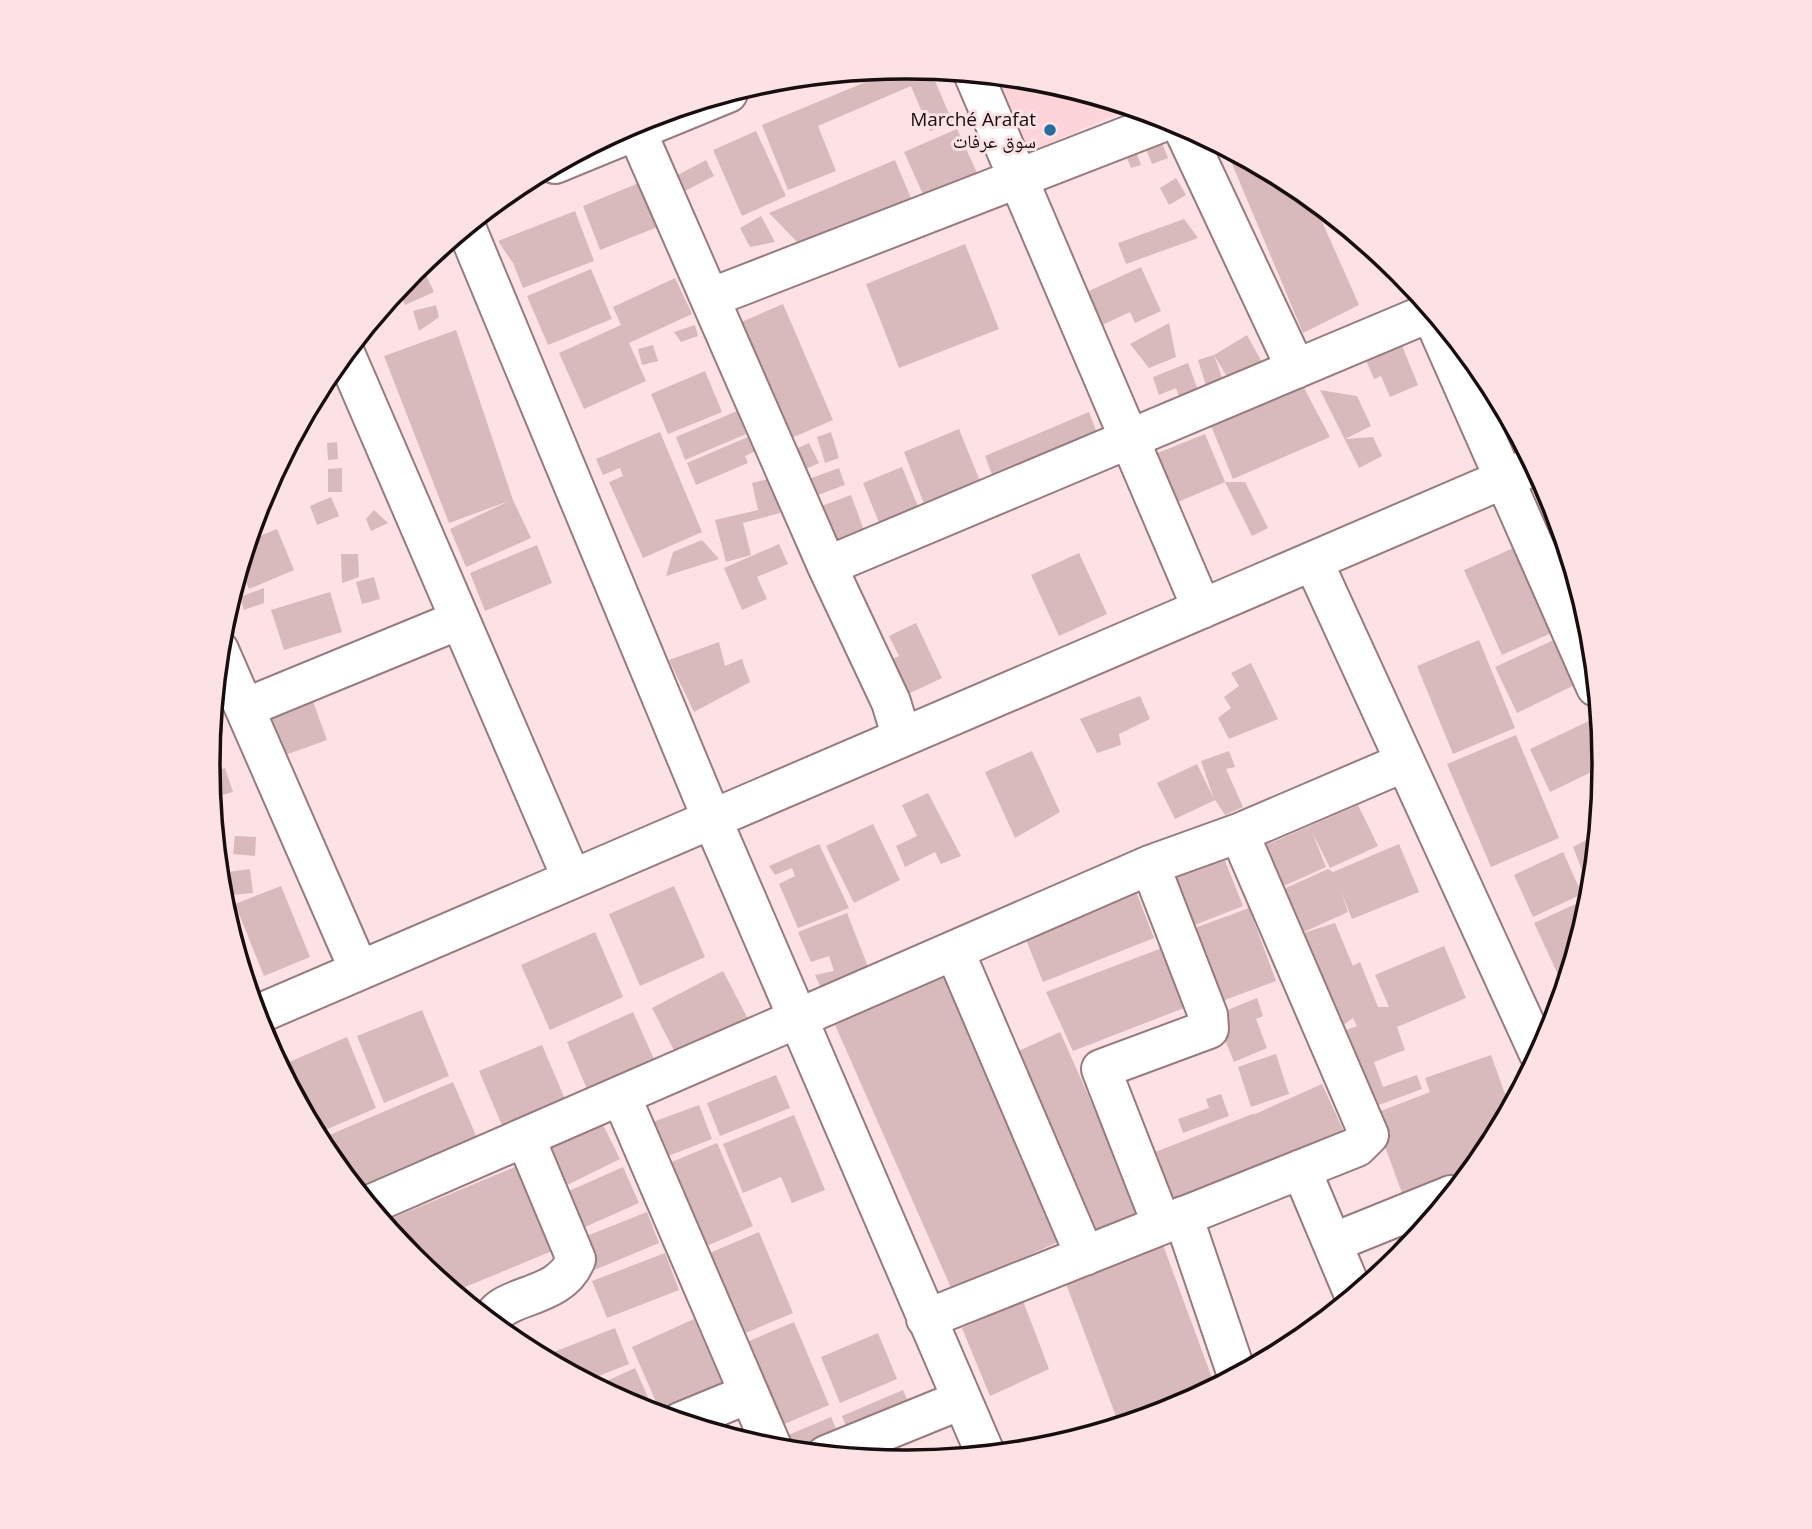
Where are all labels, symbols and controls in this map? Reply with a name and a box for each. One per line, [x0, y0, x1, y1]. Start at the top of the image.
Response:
place label: Marché Arafat سوق عرفات [910, 106, 1036, 154]
marker: Marché Arafat سوق عرفات [1042, 122, 1058, 138]

